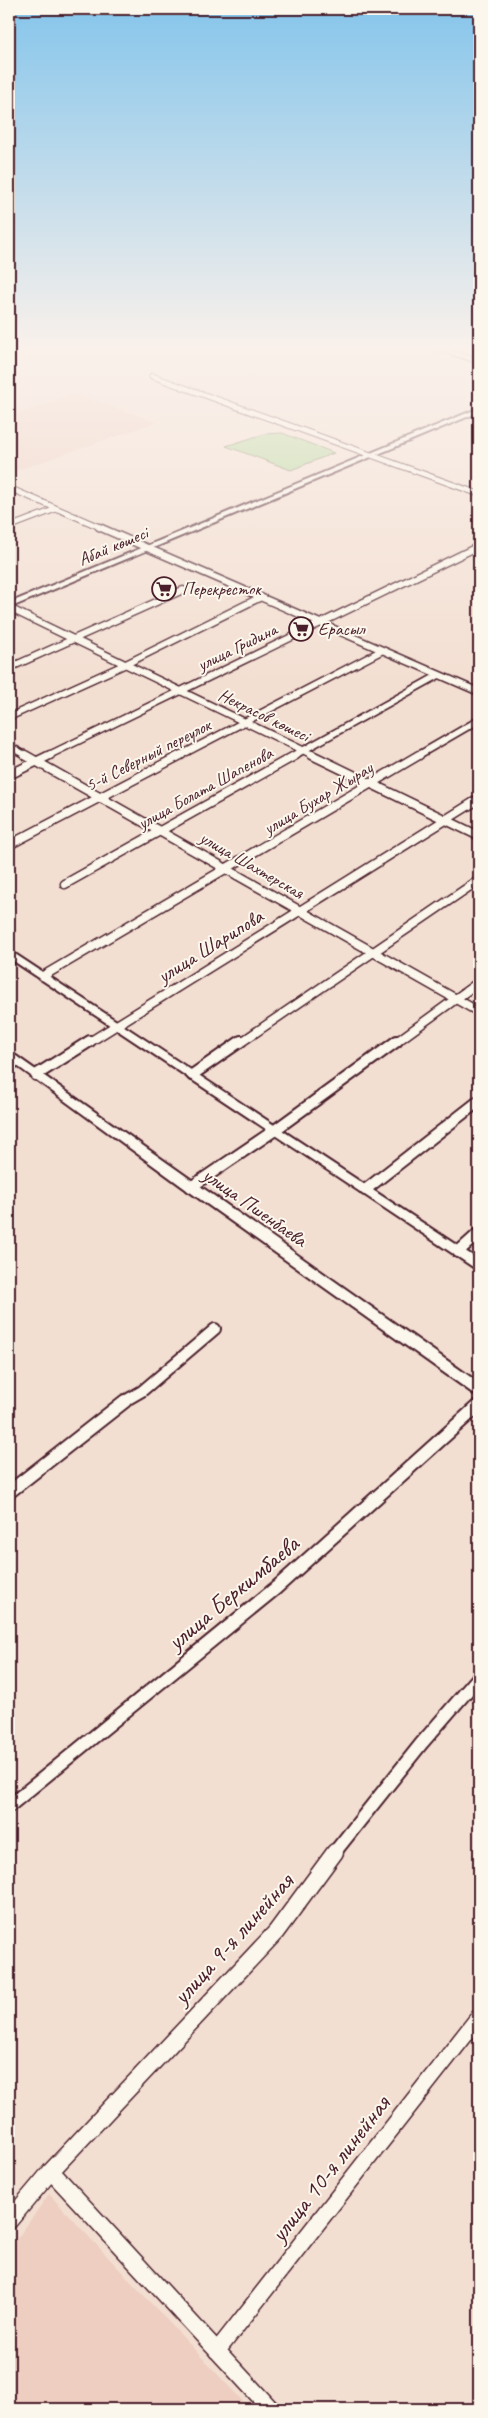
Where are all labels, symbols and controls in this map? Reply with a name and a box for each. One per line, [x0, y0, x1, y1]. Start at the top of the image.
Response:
street label: Абай көшесі [75, 521, 154, 570]
supermarket icon: Перекресток [151, 576, 177, 602]
place label: Перекресток [182, 578, 262, 600]
supermarket icon: Ерасыл [288, 616, 314, 642]
street label: улица Гридина [193, 618, 282, 676]
place label: Ерасыл [318, 618, 366, 640]
street label: Некрасов көшесі [215, 684, 315, 748]
street label: 5-й Северный переулок [82, 713, 216, 796]
street label: улица Болата Шапенова [133, 741, 277, 835]
street label: улица Бухар Жырау [258, 756, 378, 840]
street label: улица Шахтерская [195, 826, 309, 904]
street label: улица Шарипова [151, 902, 269, 990]
street label: улица Пшенбаева [196, 1160, 314, 1254]
street label: улица Беркимбаева [159, 1527, 307, 1659]
street label: улица 9-я линейная [164, 1865, 302, 2013]
street label: улица 10-я линейная [262, 2088, 399, 2250]

